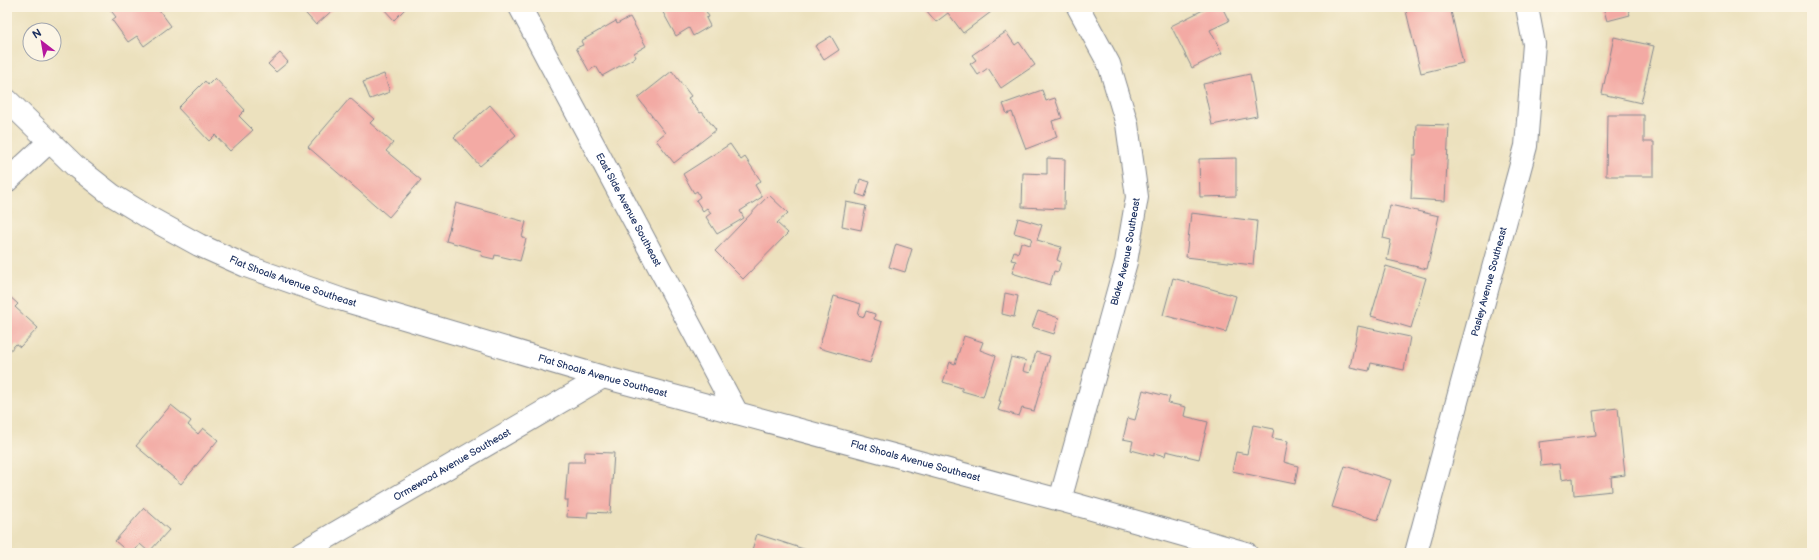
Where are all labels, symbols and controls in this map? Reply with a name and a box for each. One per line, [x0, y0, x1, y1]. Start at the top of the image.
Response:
north arrow [22, 22, 62, 62]
text: N [30, 26, 44, 42]
street label: East Side Avenue Southeast [593, 151, 664, 269]
street label: Blake Avenue Southeast [1108, 197, 1143, 307]
street label: Pasley Avenue Southeast [1469, 226, 1510, 338]
street label: Flat Shoals Avenue Southeast [228, 253, 358, 310]
street label: Flat Shoals Avenue Southeast [537, 352, 669, 400]
street label: Ormewood Avenue Southeast [391, 426, 513, 504]
street label: Flat Shoals Avenue Southeast [849, 438, 981, 484]

